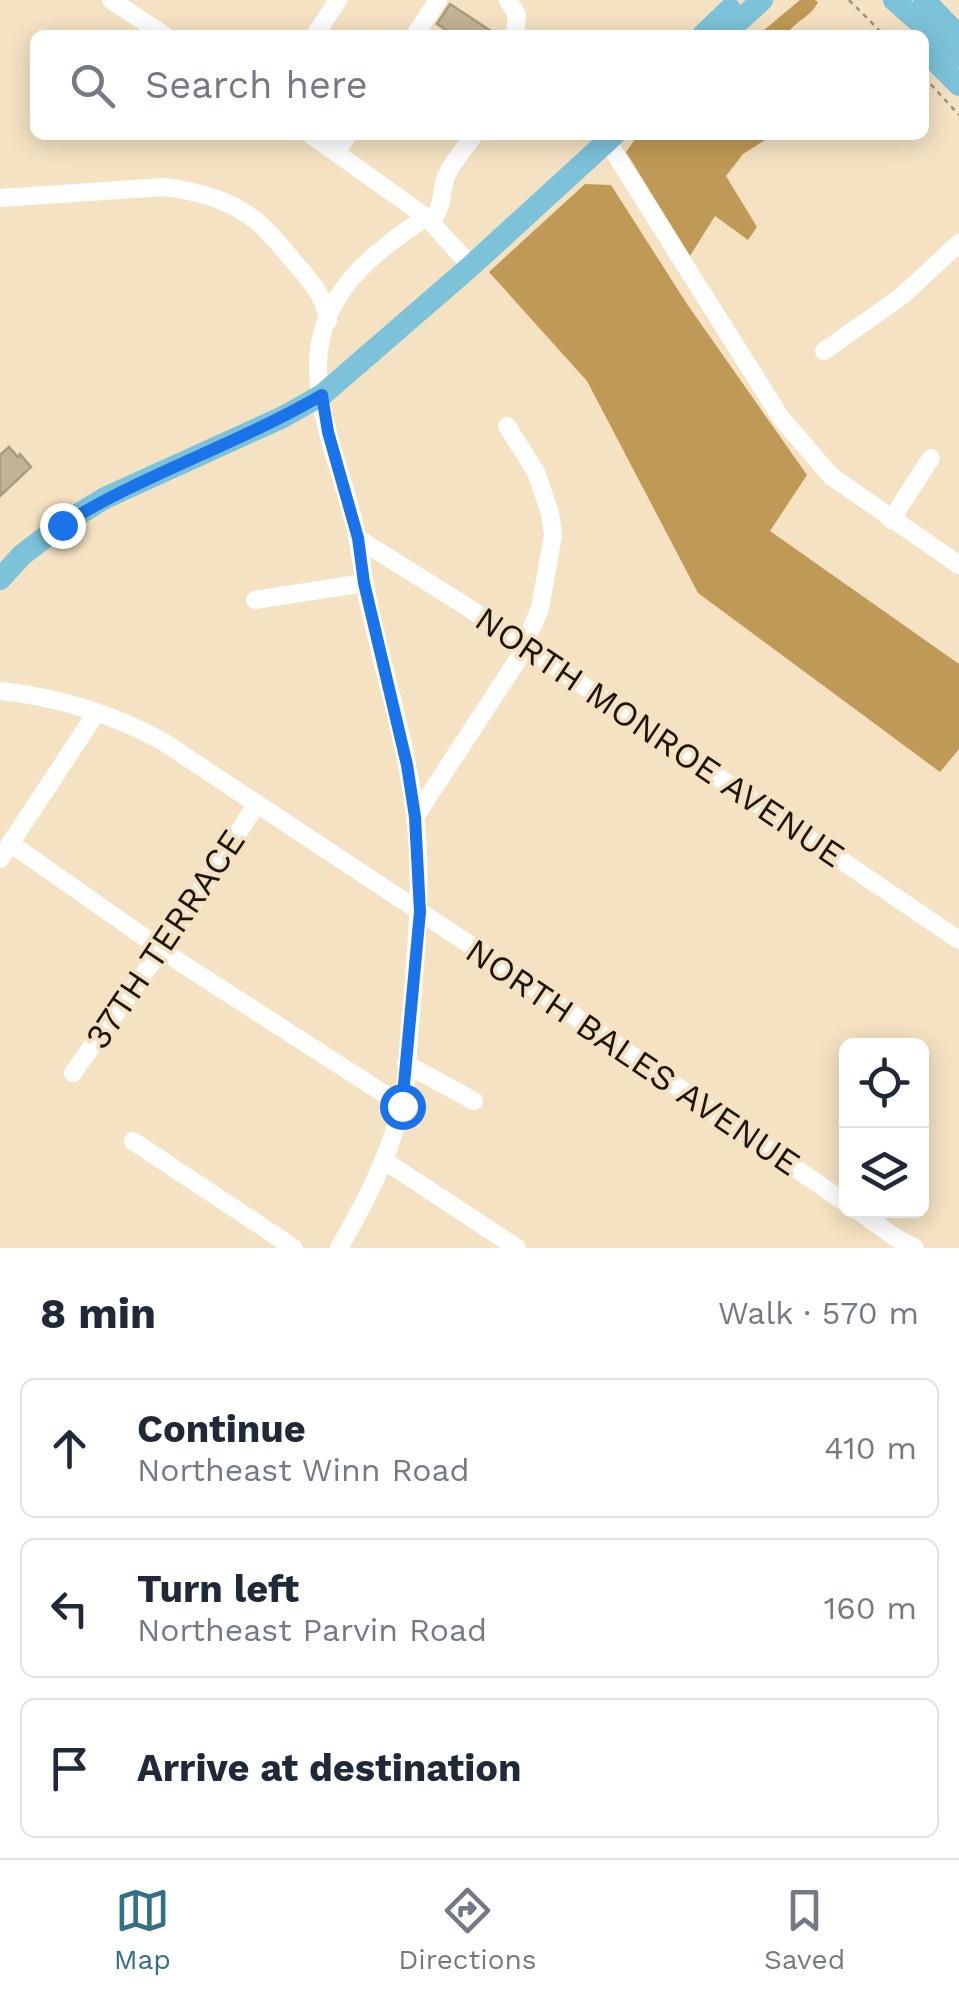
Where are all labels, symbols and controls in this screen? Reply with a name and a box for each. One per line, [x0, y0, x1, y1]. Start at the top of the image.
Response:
search box [30, 30, 929, 140]
icon: search [65, 58, 120, 113]
text: Search here [145, 63, 368, 107]
route end [40, 503, 86, 549]
street label: NORTH MONROE AVENUE [468, 598, 852, 876]
street label: 37TH TERRACE [76, 821, 254, 1057]
street label: NORTH BALES AVENUE [458, 929, 808, 1185]
map controls [839, 1038, 929, 1218]
button: locate [839, 1038, 929, 1128]
route start [380, 1084, 426, 1130]
button: layers [839, 1128, 929, 1218]
text: 8 min [40, 1289, 156, 1338]
text: Walk · 570 m [718, 1294, 919, 1332]
text: Continue [137, 1407, 306, 1451]
icon: ahead [42, 1421, 97, 1476]
text: 410 m [824, 1429, 917, 1467]
text: Northeast Winn Road [137, 1451, 470, 1489]
text: Turn left [137, 1567, 299, 1611]
icon: left [42, 1581, 97, 1636]
text: 160 m [824, 1589, 917, 1627]
text: Northeast Parvin Road [137, 1611, 487, 1649]
icon: arrive [42, 1741, 97, 1796]
text: Arrive at destination [137, 1746, 522, 1790]
tab: Map [114, 1883, 171, 1976]
tab: Directions [398, 1883, 537, 1976]
tab: Saved [764, 1883, 845, 1976]

